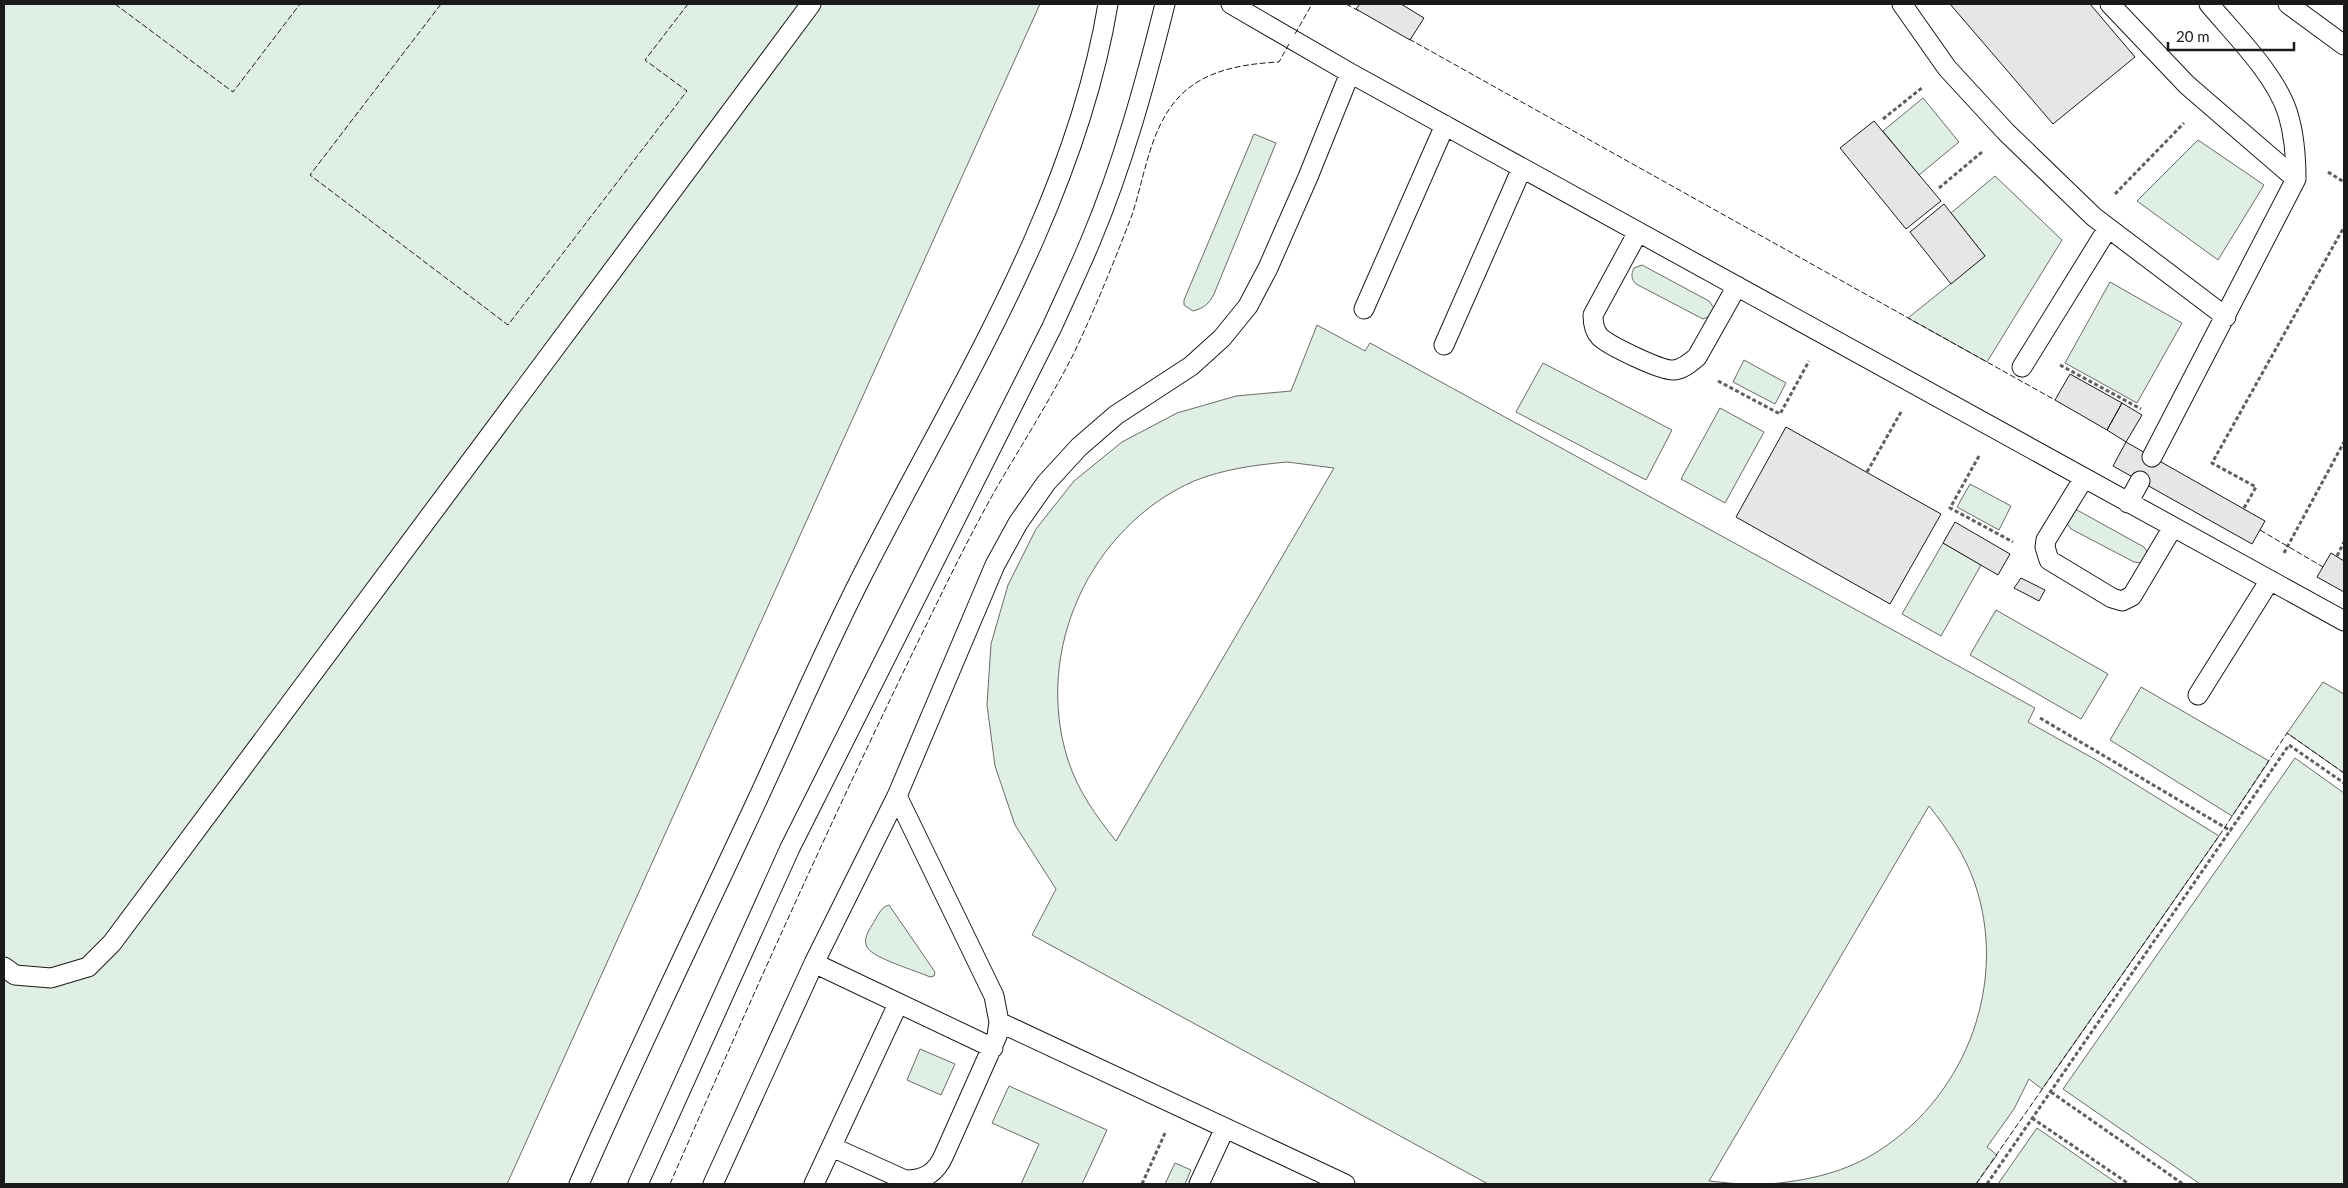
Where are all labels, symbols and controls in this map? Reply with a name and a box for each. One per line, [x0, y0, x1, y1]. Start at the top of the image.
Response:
scale bar [2168, 20, 2294, 52]
text: 20 m [2176, 27, 2210, 45]

